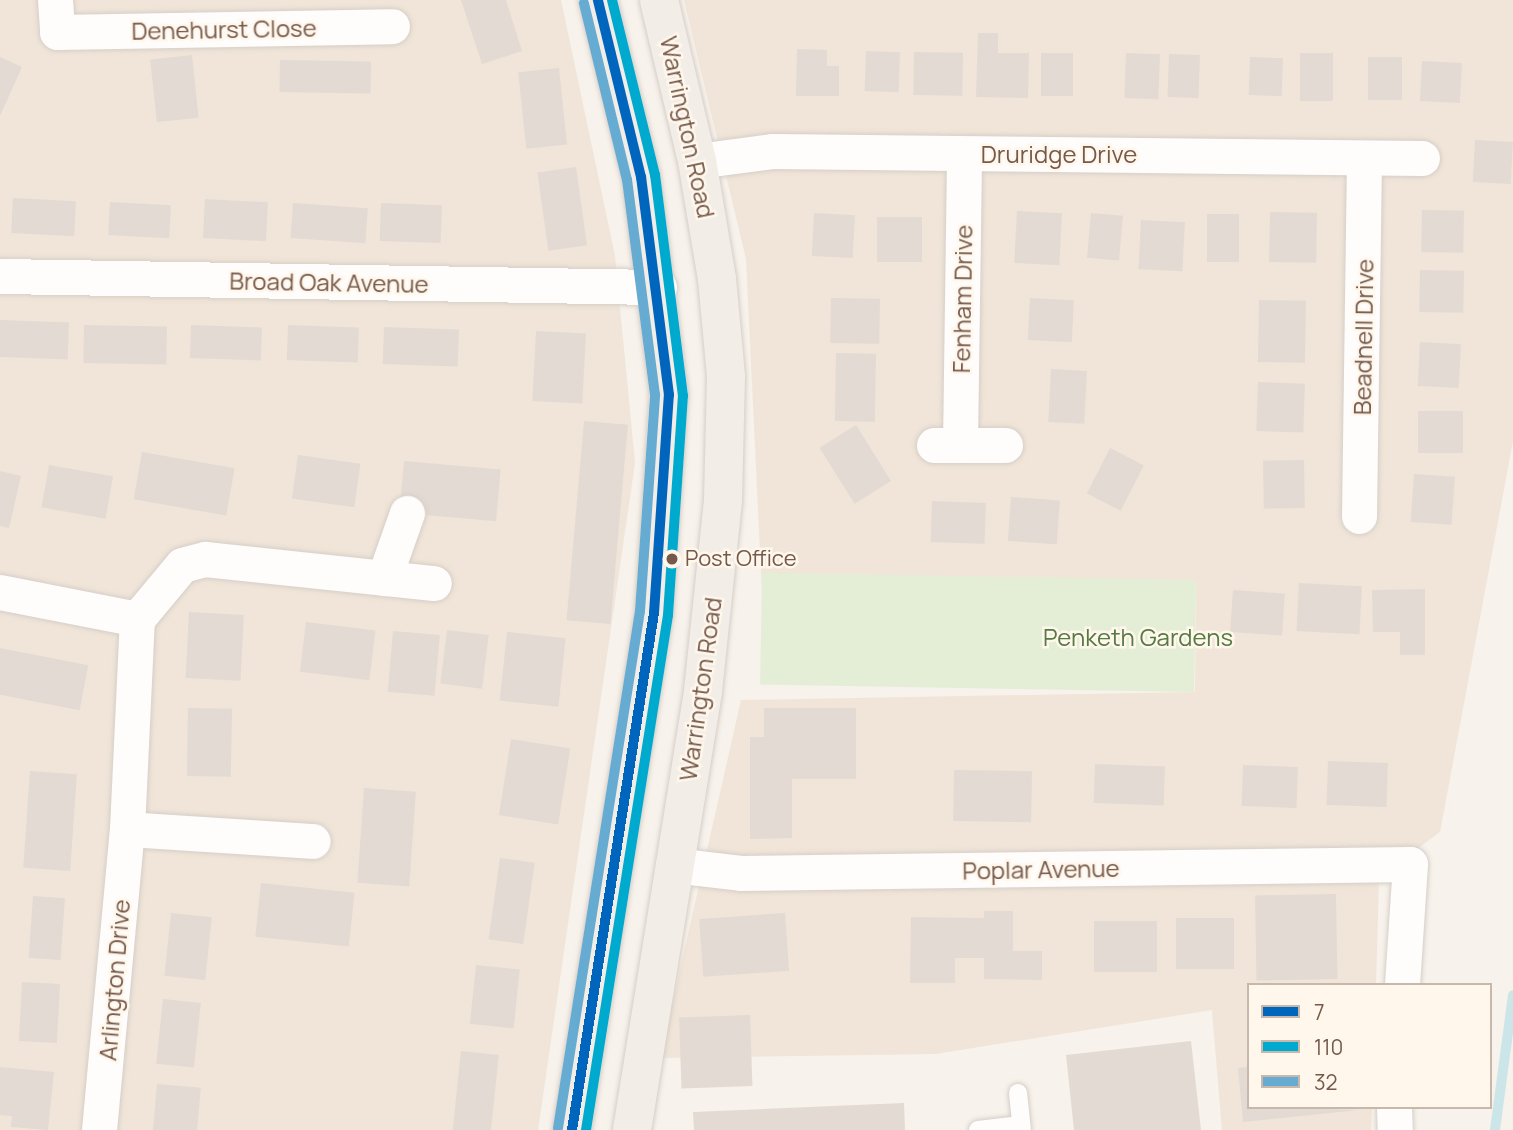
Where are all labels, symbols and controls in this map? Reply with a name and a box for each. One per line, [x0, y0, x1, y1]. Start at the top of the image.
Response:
street label: Denehurst Close [131, 13, 317, 45]
street label: Warrington Road [655, 33, 721, 221]
street label: Druridge Drive [981, 140, 1137, 168]
street label: Fenham Drive [946, 225, 978, 373]
street label: Beadnell Drive [1347, 259, 1379, 415]
street label: Broad Oak Avenue [229, 266, 429, 298]
place label: Post Office [685, 546, 797, 572]
marker: Post Office [665, 552, 679, 566]
street label: Warrington Road [673, 595, 727, 783]
park label: Penketh Gardens [1043, 623, 1233, 651]
street label: Poplar Avenue [962, 853, 1120, 885]
street label: Arlington Drive [93, 898, 135, 1062]
legend [1247, 983, 1492, 1109]
text: 7 [1314, 998, 1325, 1026]
text: 110 [1314, 1033, 1343, 1061]
text: 32 [1314, 1068, 1338, 1096]

